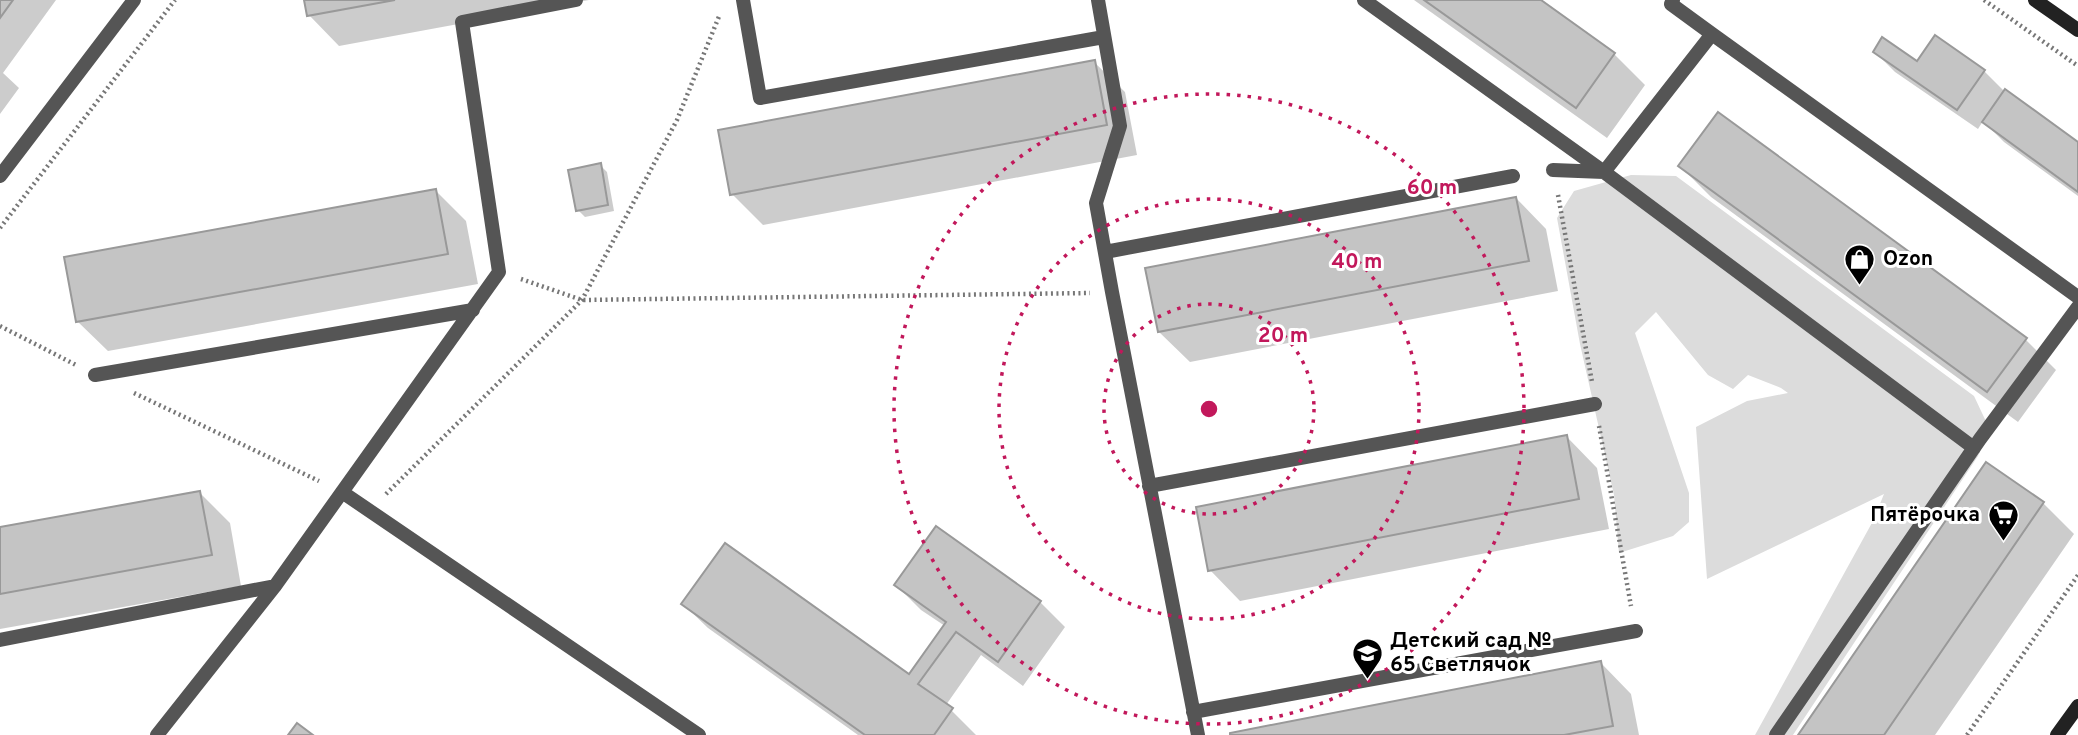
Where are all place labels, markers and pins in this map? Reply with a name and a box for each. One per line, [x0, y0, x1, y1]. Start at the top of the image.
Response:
shop icon: Ozon [1843, 242, 1877, 286]
place label: Ozon [1883, 246, 1933, 273]
centre of rings [1197, 397, 1221, 421]
supermarket icon: Пятёрочка [1986, 498, 2020, 542]
place label: Пятёрочка [1870, 502, 1980, 529]
place label: Детский сад № 65 Светлячок [1390, 628, 1551, 679]
school or university icon: Детский сад № 65 Светлячок [1350, 636, 1384, 680]

